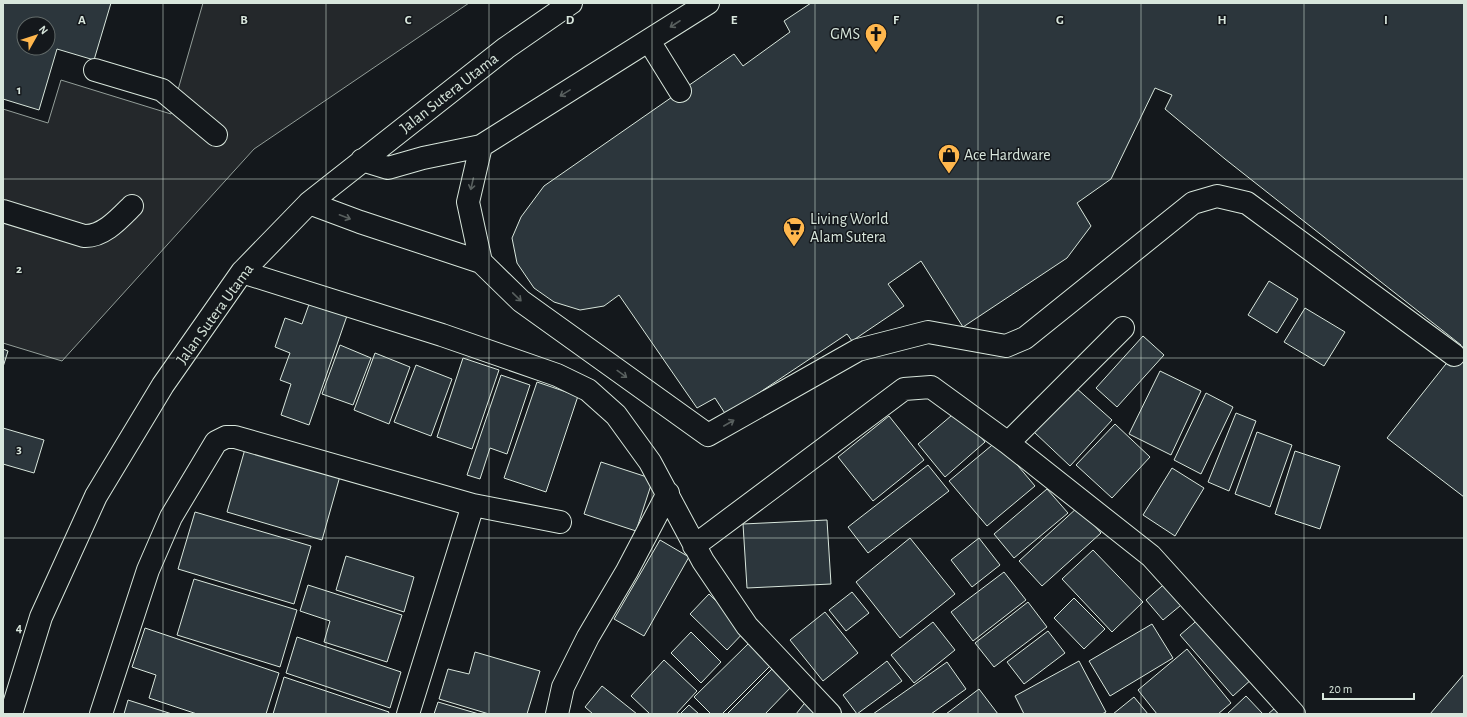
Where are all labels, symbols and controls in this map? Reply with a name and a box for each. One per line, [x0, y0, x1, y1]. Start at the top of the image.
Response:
text: A [78, 14, 86, 27]
text: B [240, 14, 248, 27]
text: C [405, 14, 412, 27]
text: D [566, 14, 575, 27]
text: E [731, 14, 738, 27]
text: F [893, 14, 900, 27]
text: G [1056, 14, 1064, 27]
text: H [1217, 14, 1227, 27]
text: I [1384, 14, 1388, 27]
north arrow [16, 16, 56, 56]
one-way arrow [670, 20, 681, 28]
church icon: GMS [863, 21, 889, 54]
text: N [37, 24, 50, 36]
place label: GMS [830, 26, 860, 42]
street label: Jalan Sutera Utama [397, 50, 501, 136]
text: 1 [17, 84, 21, 97]
one-way arrow [559, 90, 571, 98]
shop icon: Ace Hardware [936, 142, 962, 175]
place label: Ace Hardware [964, 147, 1051, 163]
one-way arrow [467, 177, 475, 190]
place label: Living World Alam Sutera [810, 211, 889, 245]
one-way arrow [339, 213, 351, 221]
supermarket icon: Living World Alam Sutera [781, 215, 807, 248]
street label: Jalan Sutera Utama [173, 261, 257, 367]
text: 2 [16, 263, 22, 276]
one-way arrow [512, 292, 522, 302]
one-way arrow [616, 369, 627, 378]
one-way arrow [723, 419, 735, 427]
text: 3 [16, 443, 22, 456]
text: 4 [16, 622, 23, 635]
scale bar [1323, 675, 1414, 701]
text: 20 m [1329, 683, 1352, 695]

